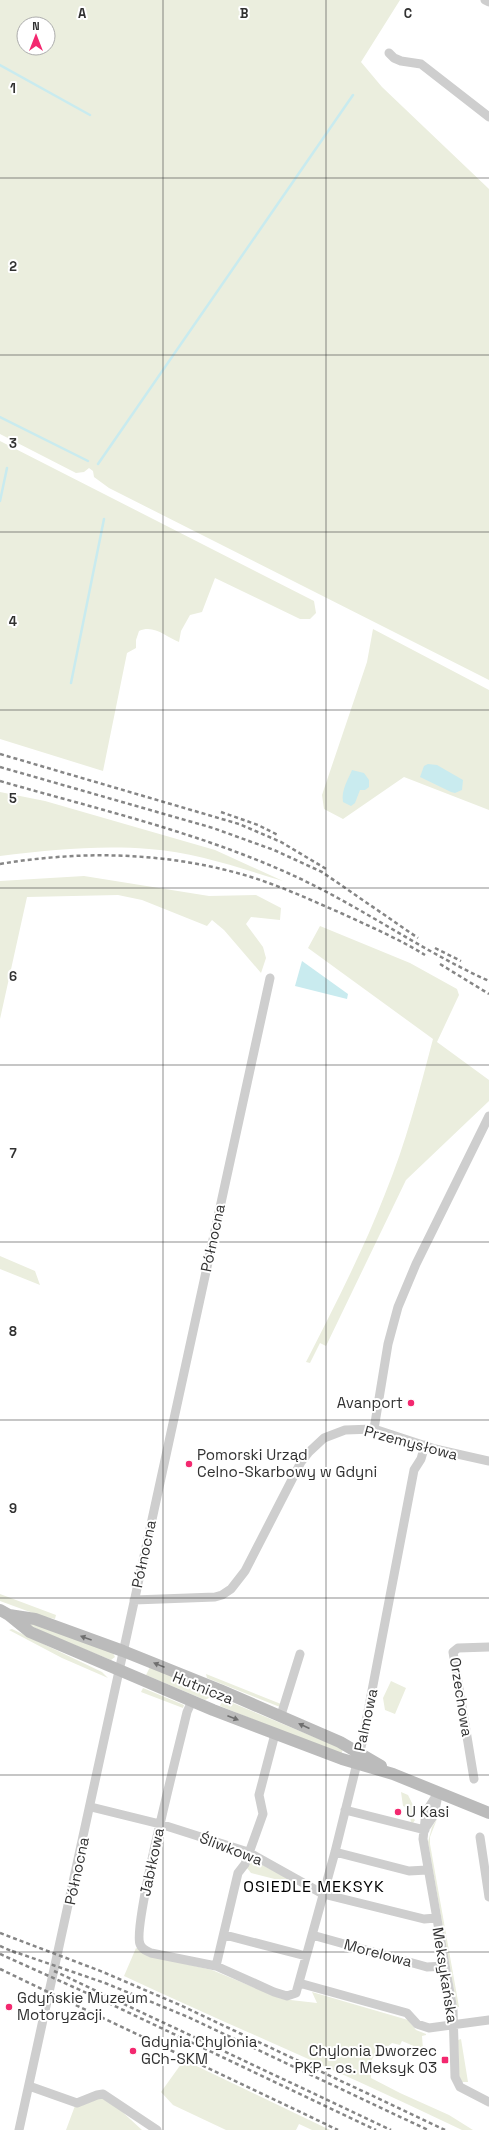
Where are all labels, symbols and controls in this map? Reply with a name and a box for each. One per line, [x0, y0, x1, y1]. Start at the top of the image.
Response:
text: A [78, 5, 87, 22]
text: B [240, 5, 249, 22]
text: C [404, 5, 412, 22]
north arrow [16, 16, 56, 56]
text: N [32, 19, 40, 33]
text: 1 [10, 80, 16, 97]
text: 2 [9, 258, 17, 275]
text: 3 [9, 435, 17, 452]
text: 4 [9, 613, 17, 630]
text: 5 [9, 790, 17, 807]
text: 6 [9, 968, 17, 985]
text: 7 [9, 1145, 17, 1162]
street label: Północna [196, 1202, 229, 1274]
text: 8 [9, 1323, 17, 1340]
place label: Avanport [337, 1393, 403, 1412]
marker: Avanport [406, 1398, 416, 1408]
street label: Przemysłowa [362, 1421, 460, 1464]
place label: Pomorski Urząd Celno-Skarbowy w Gdyni [197, 1445, 377, 1481]
marker: Pomorski Urząd Celno-Skarbowy w Gdyni [184, 1459, 194, 1469]
text: 9 [9, 1500, 17, 1517]
street label: Północna [127, 1518, 160, 1590]
one-way arrow [80, 1634, 92, 1640]
street label: Orzechowa [446, 1656, 477, 1738]
one-way arrow [153, 1662, 164, 1668]
street label: Hutnicza [170, 1667, 237, 1708]
street label: Palmowa [350, 1686, 382, 1753]
one-way arrow [227, 1715, 239, 1721]
one-way arrow [299, 1723, 310, 1729]
place label: U Kasi [406, 1802, 449, 1821]
marker: U Kasi [393, 1807, 403, 1817]
street label: Jabłkowa [135, 1825, 168, 1898]
street label: Śliwkowa [197, 1828, 266, 1869]
street label: Północna [60, 1835, 93, 1907]
district label: OSIEDLE MEKSYK [243, 1876, 385, 1897]
street label: Meksykańska [429, 1926, 463, 2025]
street label: Morelowa [342, 1934, 415, 1971]
place label: Gdyńskie Muzeum Motoryzacji [17, 1988, 148, 2024]
marker: Gdyńskie Muzeum Motoryzacji [4, 2002, 14, 2012]
place label: Gdynia Chylonia GCh-SKM [141, 2032, 258, 2068]
place label: Chylonia Dworzec PKP - os. Meksyk 03 [294, 2041, 437, 2077]
marker: Gdynia Chylonia GCh-SKM [128, 2046, 138, 2056]
marker: Chylonia Dworzec PKP - os. Meksyk 03 [440, 2055, 450, 2065]

